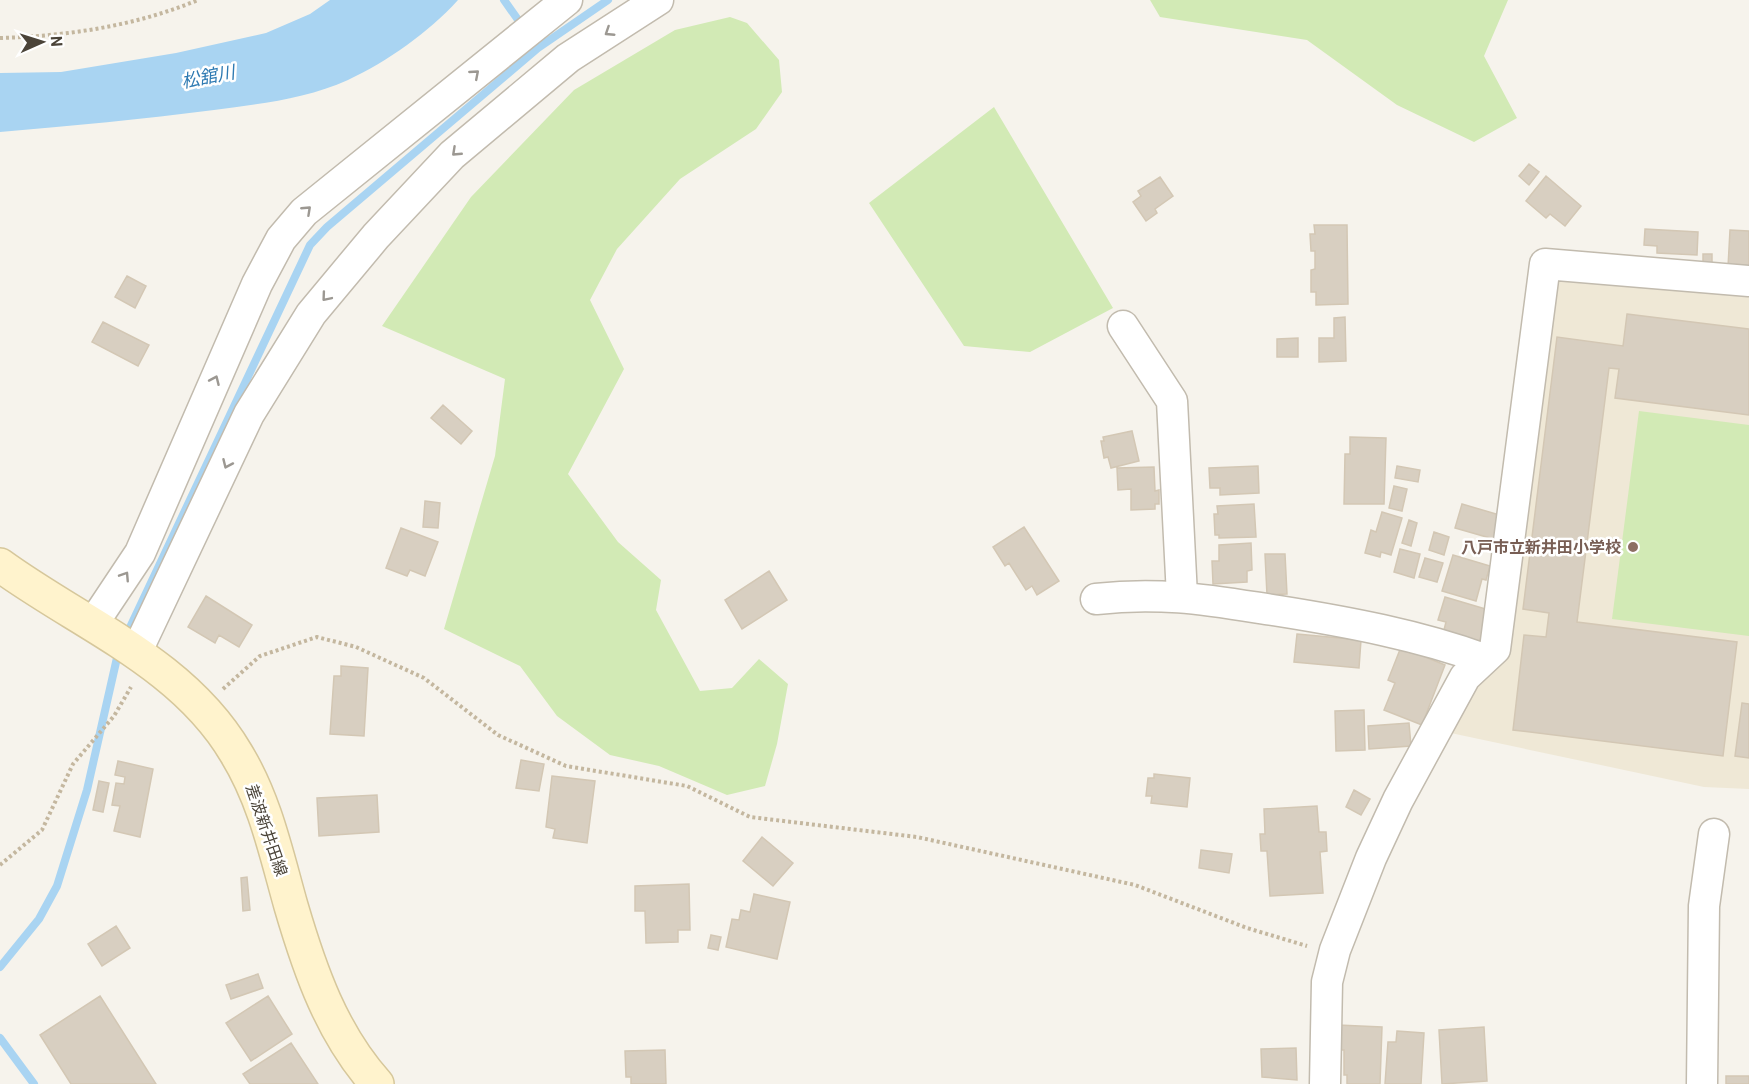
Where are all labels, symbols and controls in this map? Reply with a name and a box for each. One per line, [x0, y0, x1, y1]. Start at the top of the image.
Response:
north arrow [12, 12, 72, 72]
one-way arrow [605, 24, 615, 36]
text: N [48, 35, 67, 47]
water label: 松舘川 [179, 60, 238, 92]
one-way arrow [468, 70, 479, 81]
one-way arrow [452, 144, 463, 155]
one-way arrow [300, 206, 311, 217]
one-way arrow [322, 290, 333, 301]
one-way arrow [208, 376, 220, 387]
one-way arrow [222, 457, 234, 468]
place label: 八戸市立新井田小学校 [1461, 537, 1621, 556]
marker: 八戸市立新井田小学校 [1626, 540, 1640, 554]
one-way arrow [118, 572, 129, 583]
street label: 差波新井田線 [243, 781, 292, 878]

